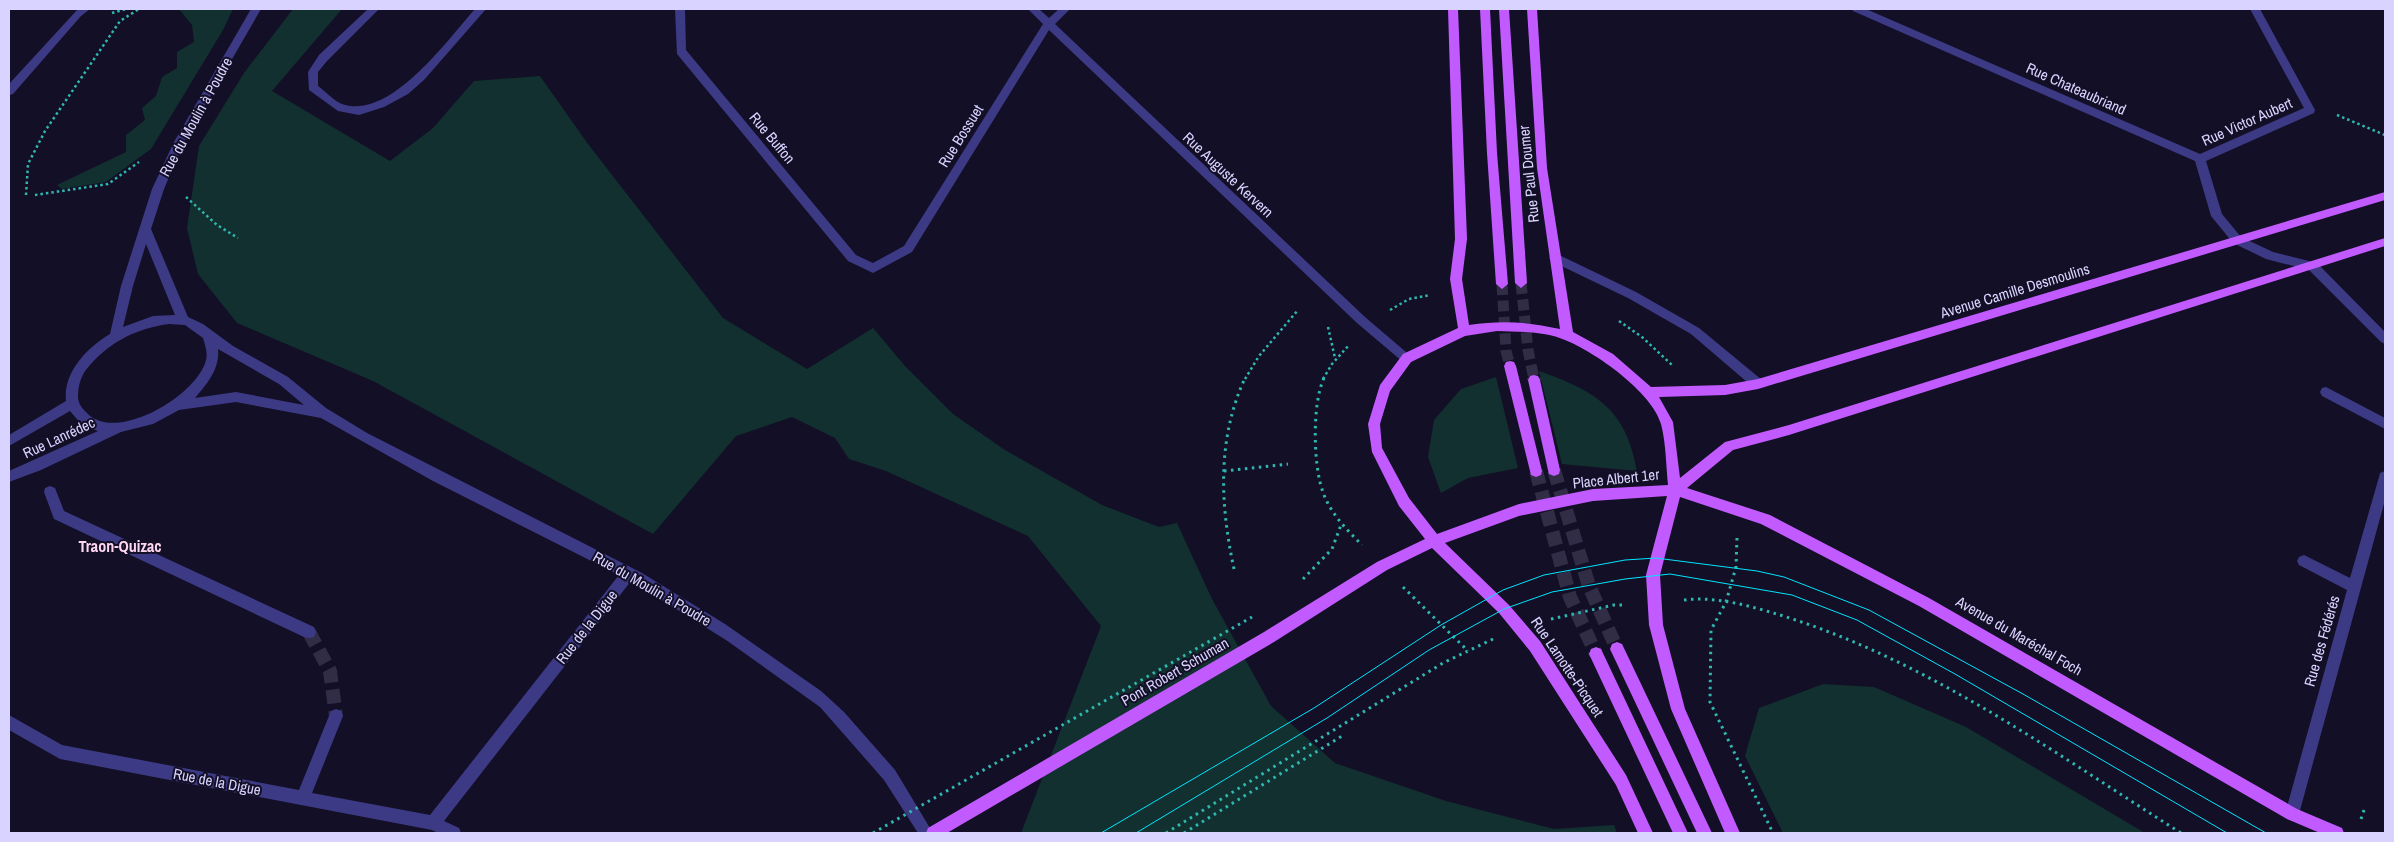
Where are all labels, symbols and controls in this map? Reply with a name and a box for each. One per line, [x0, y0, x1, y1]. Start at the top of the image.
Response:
street label: Rue du Moulin à Poudre [154, 53, 237, 180]
street label: Rue Chateaubriand [2023, 57, 2130, 120]
street label: Rue Victor Aubert [2198, 92, 2296, 151]
street label: Rue Bossuet [933, 100, 988, 171]
street label: Rue Buffon [745, 107, 800, 168]
street label: Rue Paul Doumer [1513, 124, 1544, 224]
street label: Rue Auguste Kervern [1178, 127, 1278, 222]
street label: Avenue Camille Desmoulins [1937, 258, 2092, 324]
street label: Rue Lanrédec [19, 412, 98, 463]
street label: Place Albert 1er [1572, 464, 1660, 493]
district label: Traon-Quizac [78, 535, 162, 557]
street label: Rue du Moulin à Poudre [589, 546, 715, 631]
street label: Rue de la Digue [551, 585, 622, 668]
street label: Avenue du Maréchal Foch [1951, 590, 2086, 680]
street label: Rue des Fédérés [2299, 593, 2345, 689]
street label: Rue Lamotte-Picquet [1526, 613, 1609, 721]
street label: Pont Robert Schuman [1117, 632, 1232, 711]
street label: Rue de la Digue [171, 763, 263, 800]

